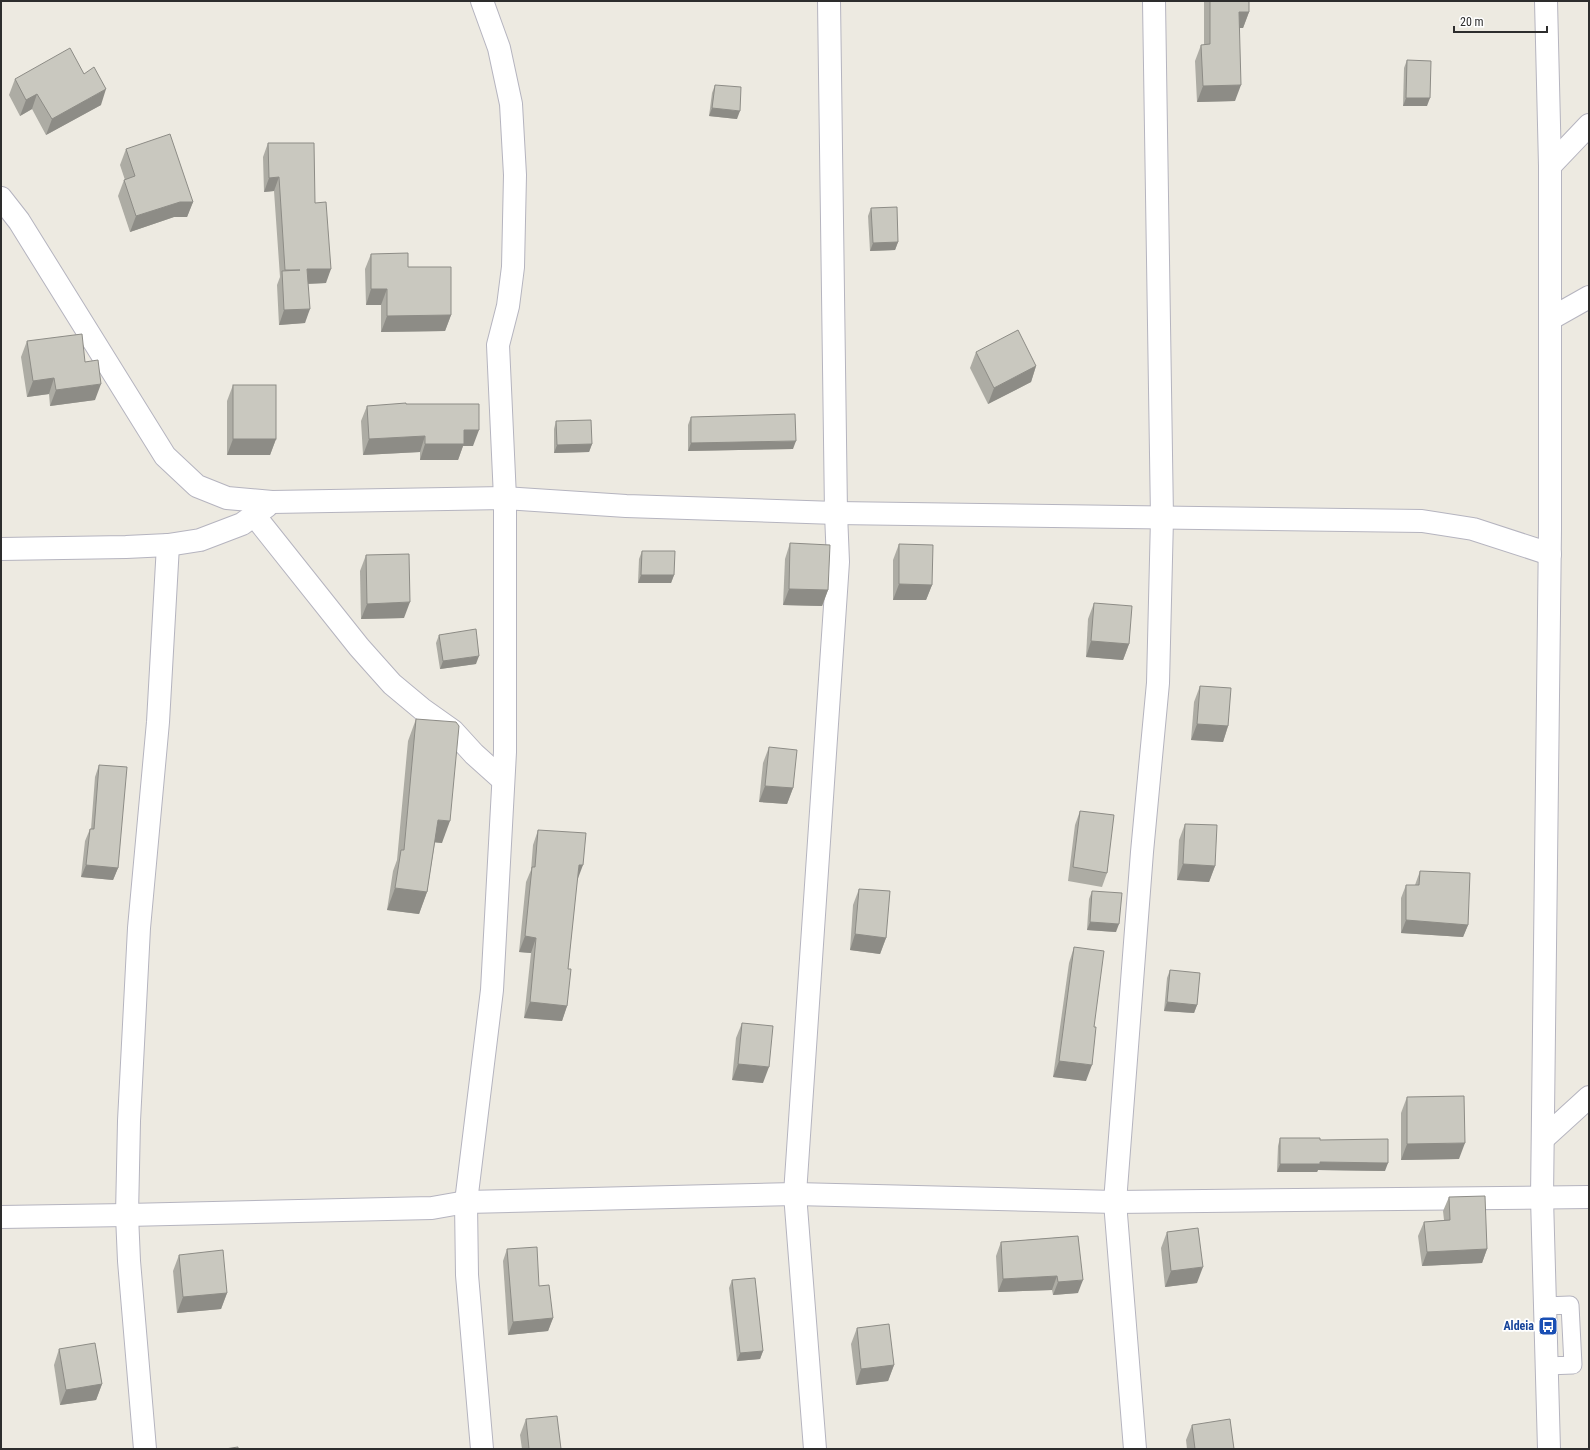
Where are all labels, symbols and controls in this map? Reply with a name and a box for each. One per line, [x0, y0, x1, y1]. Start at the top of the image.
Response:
scale bar [1454, 8, 1547, 34]
text: 20 m [1460, 15, 1484, 29]
bus stop icon: Aldeia [1537, 1315, 1559, 1337]
place label: Aldeia [1503, 1319, 1534, 1333]

